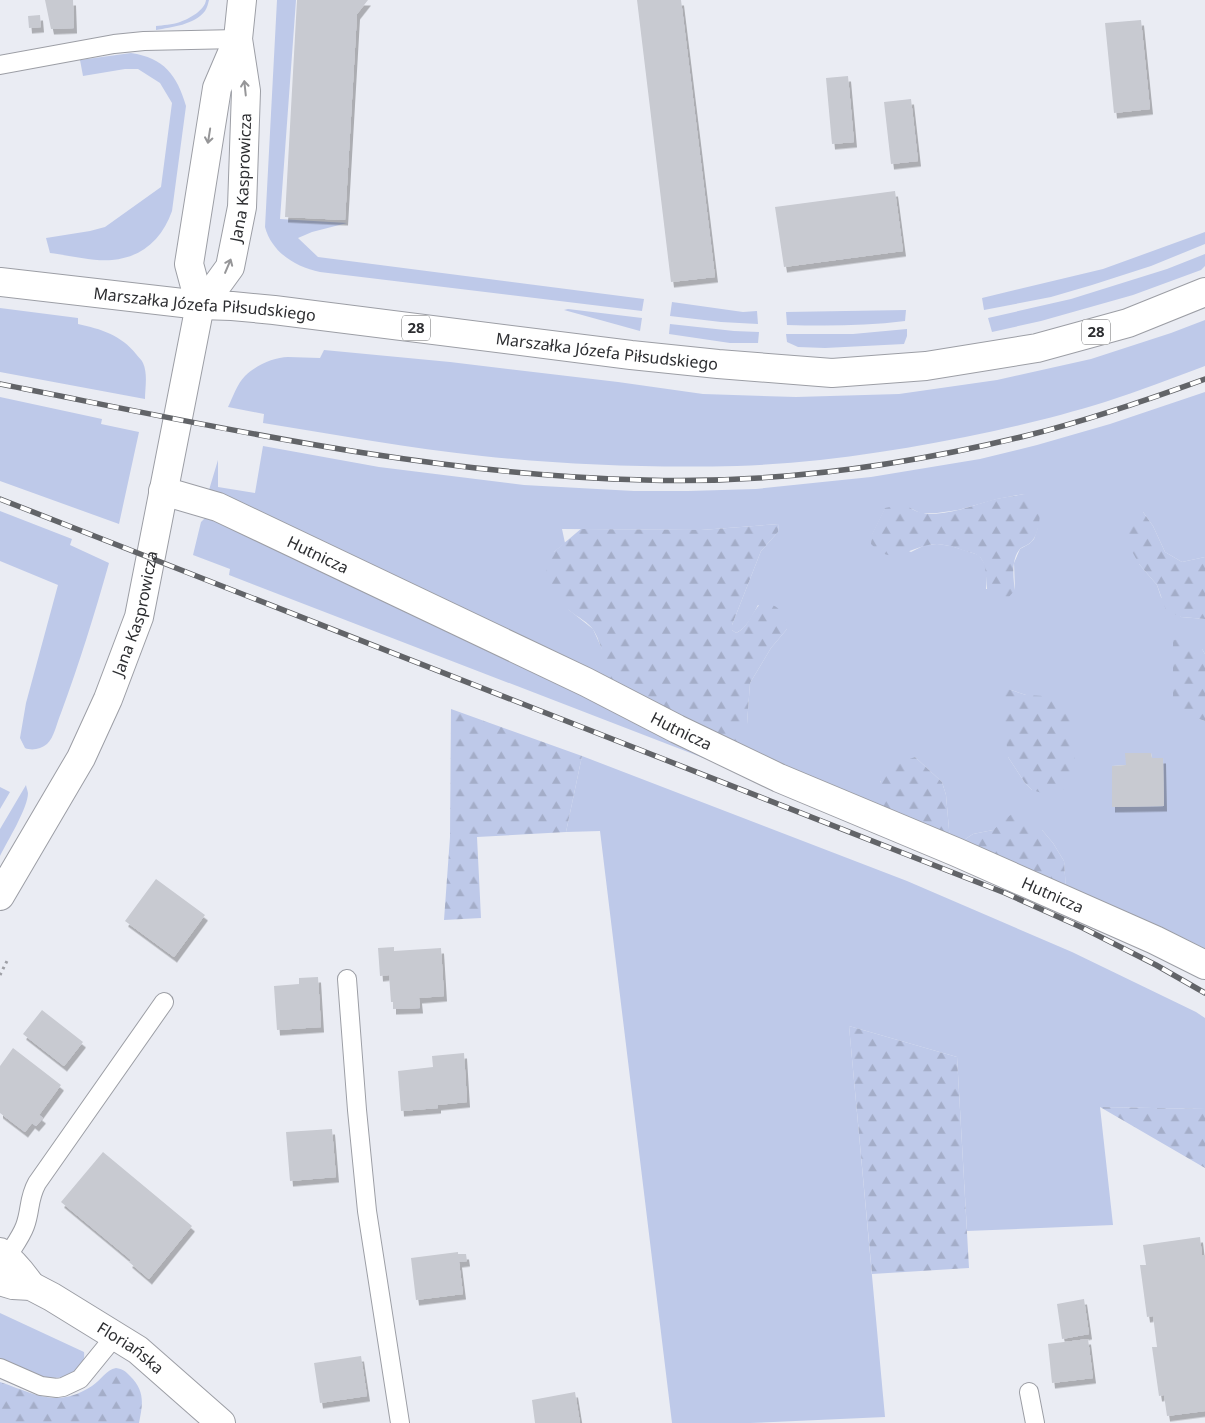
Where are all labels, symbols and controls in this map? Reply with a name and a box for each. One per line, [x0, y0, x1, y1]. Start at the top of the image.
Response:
one-way arrow [240, 80, 249, 96]
street label: Jana Kasprowicza [224, 113, 256, 246]
one-way arrow [204, 127, 214, 143]
one-way arrow [224, 259, 234, 274]
street label: Marszałka Józefa Piłsudskiego [92, 282, 317, 326]
road number: 28 [402, 316, 430, 340]
road number: 28 [1082, 320, 1110, 344]
street label: Marszałka Józefa Piłsudskiego [495, 327, 719, 375]
street label: Hutnicza [284, 530, 352, 579]
street label: Jana Kasprowicza [106, 549, 163, 681]
street label: Hutnicza [647, 706, 716, 755]
street label: Hutnicza [1018, 871, 1087, 918]
street label: Floriańska [93, 1317, 169, 1379]

